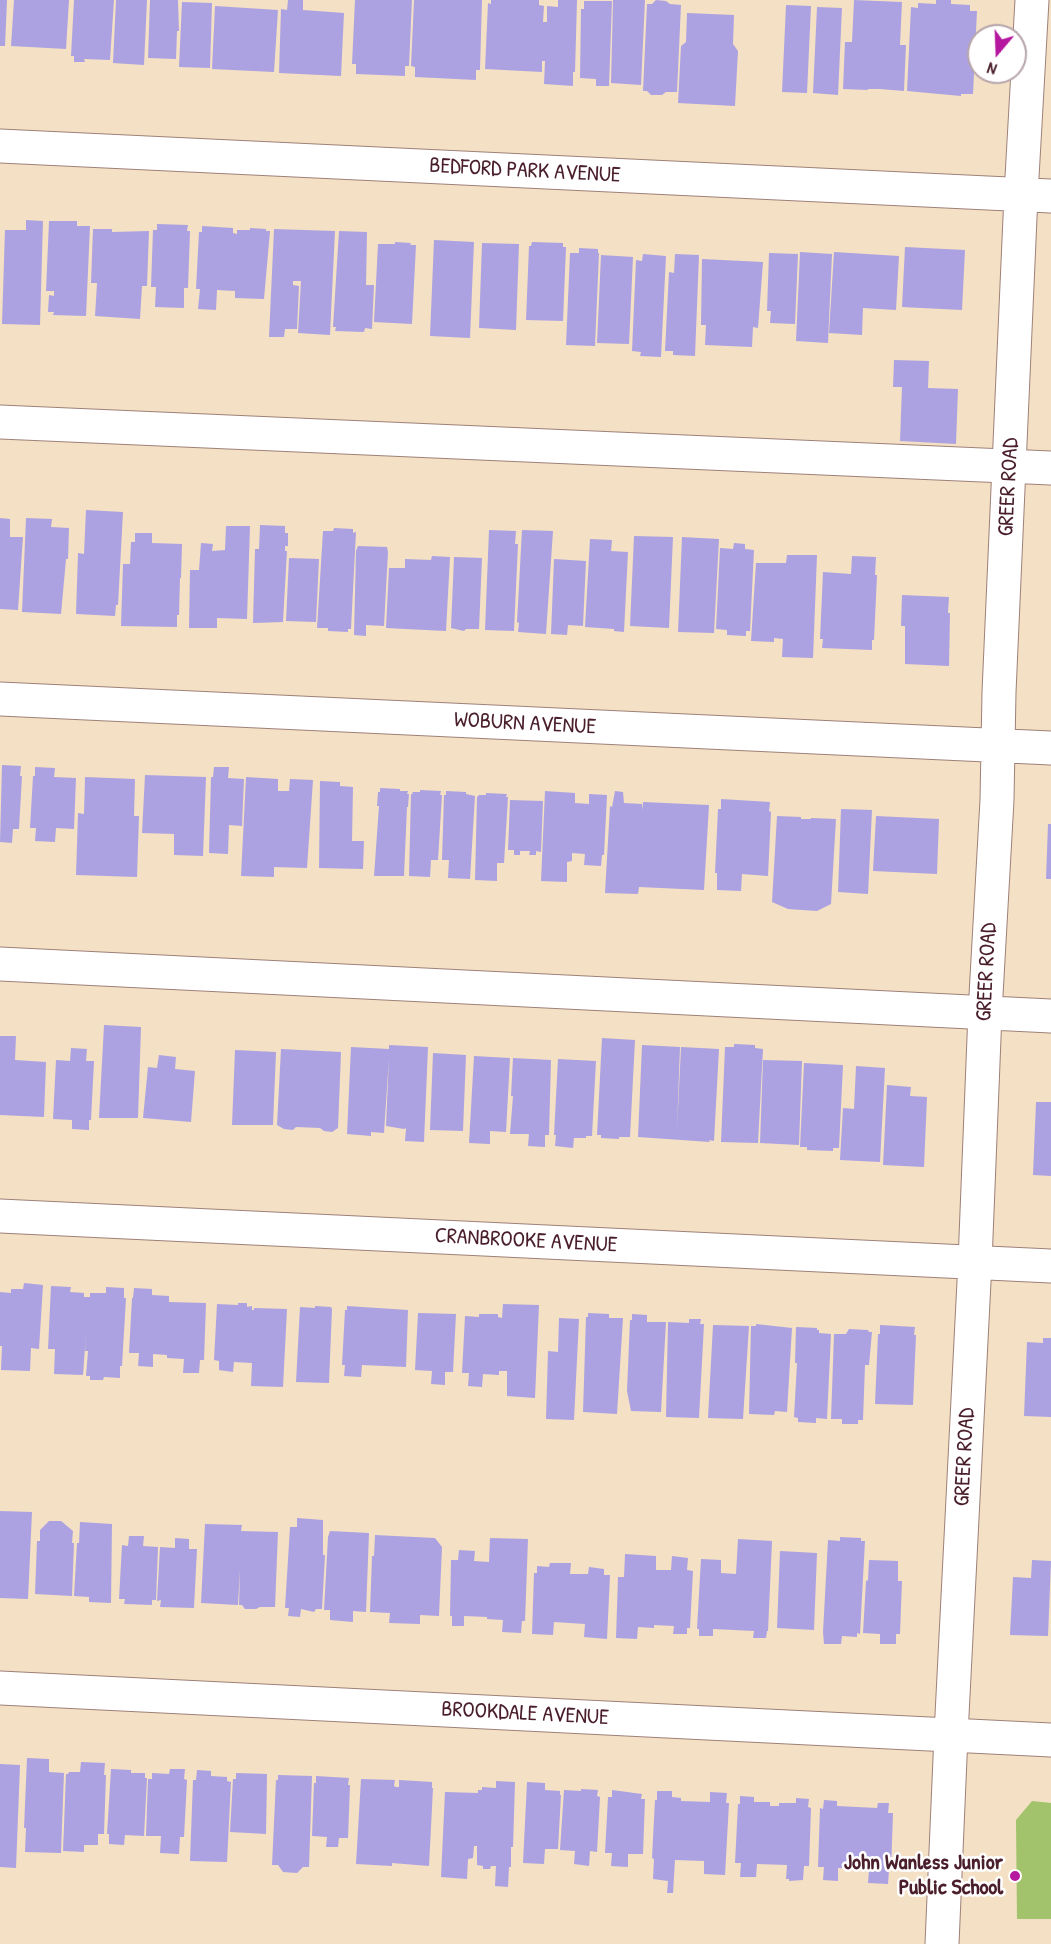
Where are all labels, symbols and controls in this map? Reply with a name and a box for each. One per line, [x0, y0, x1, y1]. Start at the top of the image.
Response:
north arrow [967, 24, 1027, 84]
text: N [984, 57, 999, 81]
street label: BEDFORD PARK AVENUE [429, 153, 621, 189]
street label: GREER ROAD [993, 437, 1025, 537]
street label: WOBURN AVENUE [453, 707, 597, 741]
street label: GREER ROAD [971, 922, 1003, 1022]
street label: CRANBROOKE AVENUE [434, 1223, 618, 1259]
street label: GREER ROAD [949, 1407, 981, 1507]
street label: BROOKDALE AVENUE [441, 1696, 609, 1732]
place label: John Wanless Junior Public School [844, 1850, 1003, 1902]
marker: John Wanless Junior Public School [1008, 1869, 1022, 1883]

